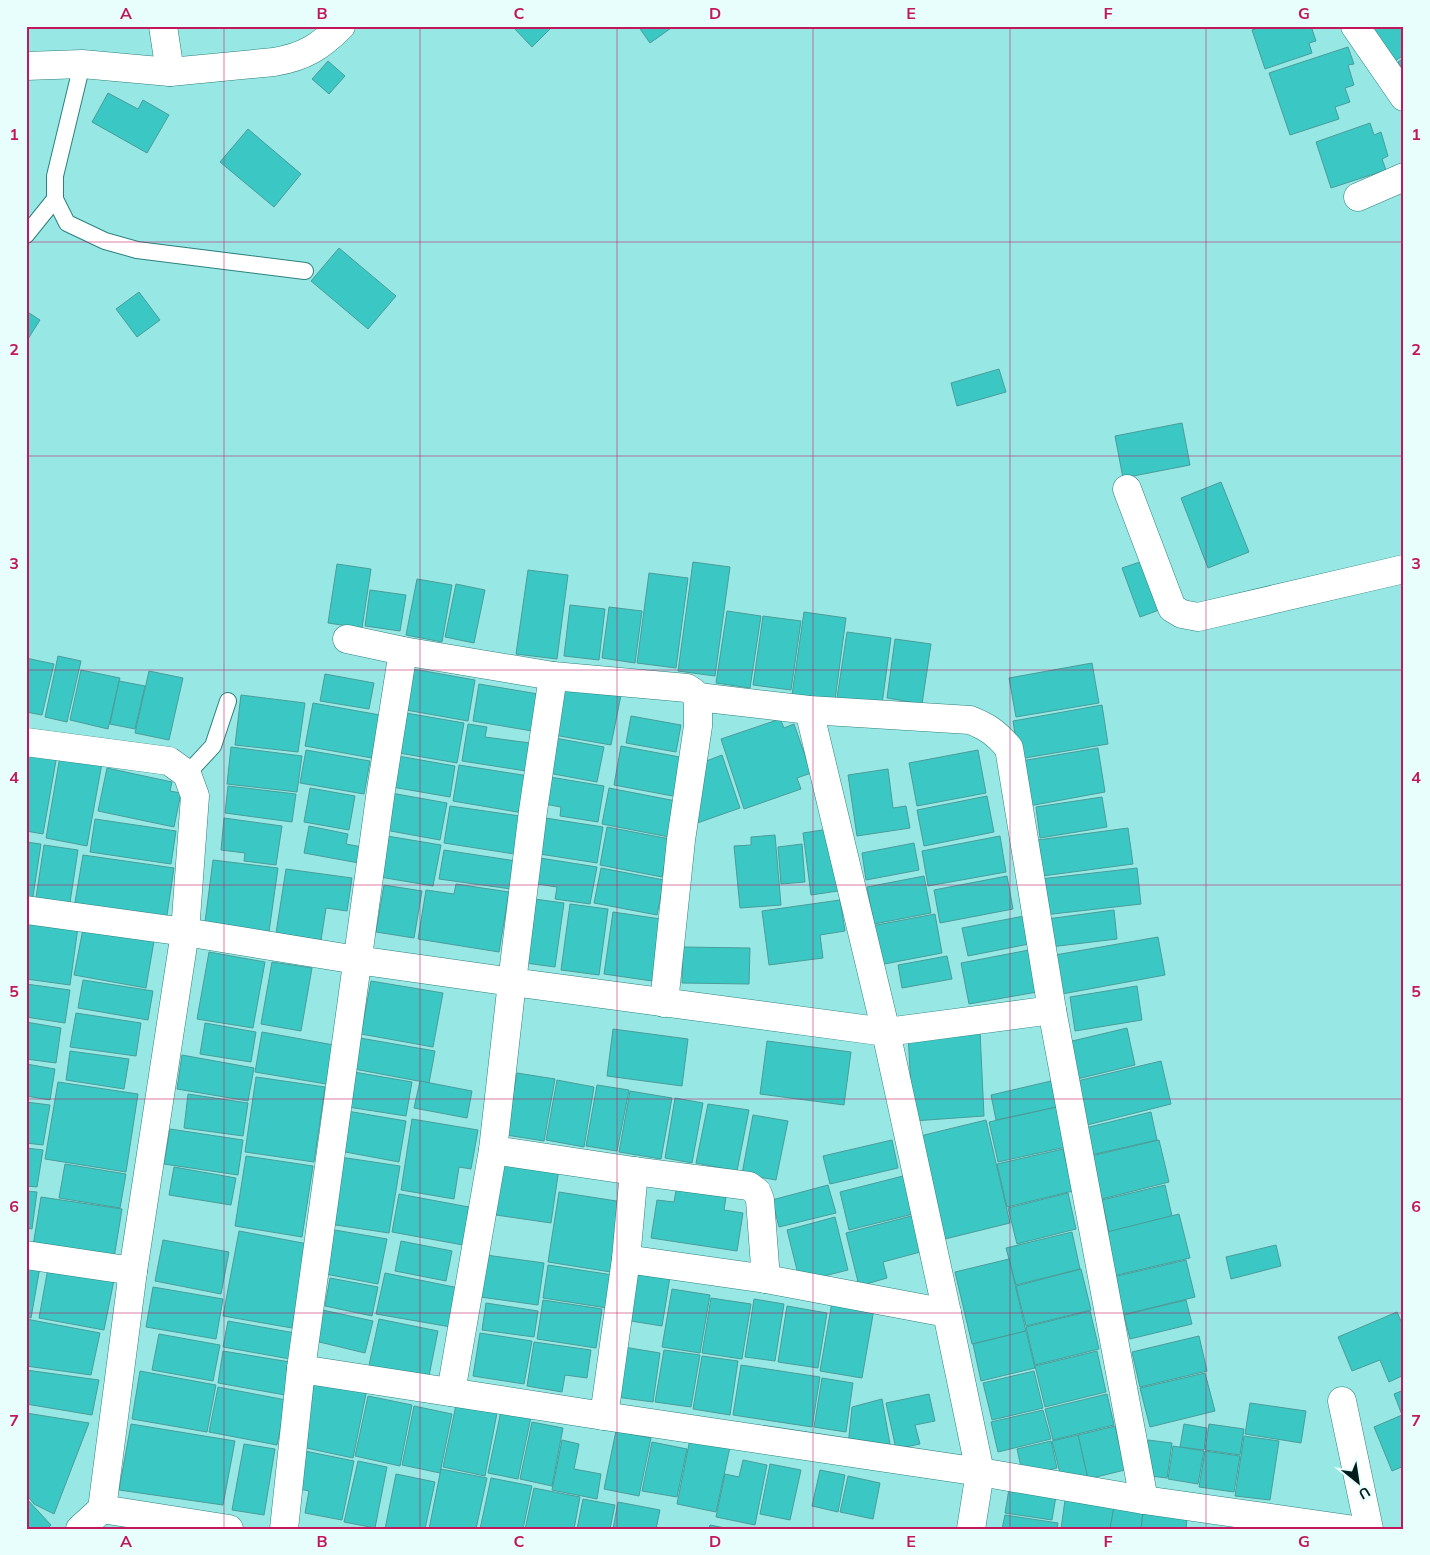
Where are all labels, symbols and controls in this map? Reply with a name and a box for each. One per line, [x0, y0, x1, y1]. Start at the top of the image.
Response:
text: A [120, 3, 132, 23]
text: B [316, 3, 328, 23]
text: C [514, 3, 525, 23]
text: D [709, 3, 721, 23]
text: E [906, 3, 916, 23]
text: F [1103, 3, 1113, 23]
text: G [1298, 3, 1310, 23]
text: 1 [9, 124, 19, 144]
text: 1 [1411, 124, 1421, 144]
text: 2 [9, 339, 19, 359]
text: 2 [1411, 339, 1421, 359]
text: 3 [9, 553, 19, 573]
text: 3 [1411, 553, 1421, 573]
text: 4 [9, 767, 19, 787]
text: 4 [1411, 767, 1421, 787]
text: 5 [9, 981, 19, 1001]
text: 5 [1411, 981, 1421, 1001]
text: 6 [9, 1196, 19, 1216]
text: 6 [1411, 1196, 1421, 1216]
text: 7 [9, 1410, 19, 1430]
text: 7 [1411, 1410, 1421, 1430]
north arrow [1332, 1458, 1382, 1508]
text: U [1356, 1483, 1373, 1504]
text: A [120, 1531, 132, 1551]
text: B [316, 1531, 328, 1551]
text: C [514, 1531, 525, 1551]
text: D [709, 1531, 721, 1551]
text: E [906, 1531, 916, 1551]
text: F [1103, 1531, 1113, 1551]
text: G [1298, 1531, 1310, 1551]

